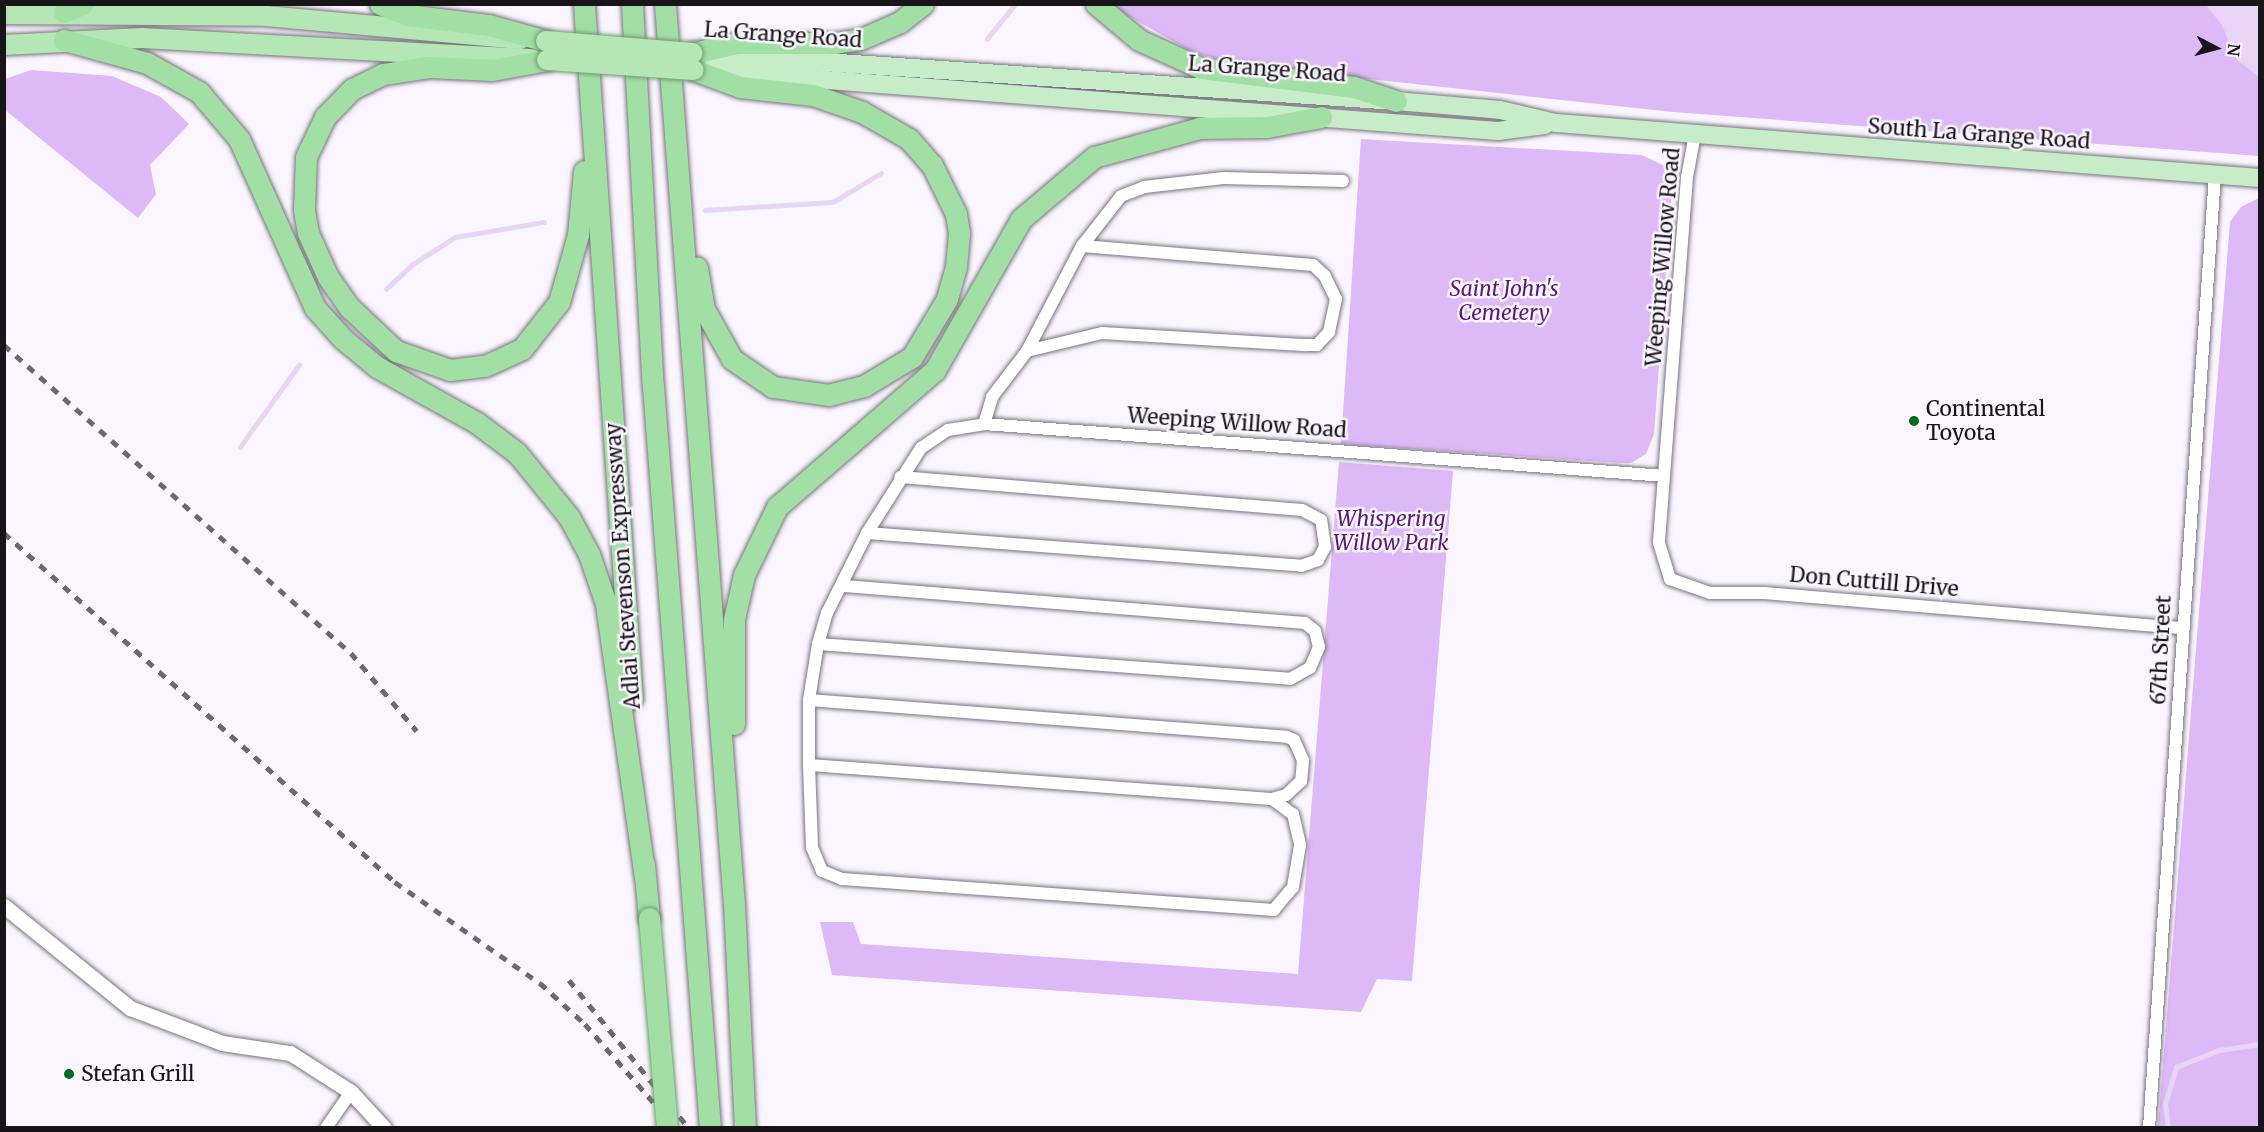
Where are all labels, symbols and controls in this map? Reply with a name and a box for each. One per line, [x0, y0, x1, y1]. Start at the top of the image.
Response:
street label: La Grange Road [703, 17, 863, 53]
north arrow [2186, 18, 2246, 78]
text: N [2223, 43, 2245, 57]
street label: La Grange Road [1187, 51, 1347, 87]
street label: South La Grange Road [1867, 114, 2091, 154]
street label: Weeping Willow Road [1641, 146, 1685, 368]
park label: Saint John's Cemetery [1450, 276, 1558, 326]
place label: Continental Toyota [1926, 396, 2045, 446]
street label: Weeping Willow Road [1127, 403, 1347, 443]
marker: Continental Toyota [1907, 414, 1921, 428]
street label: Adlai Stevenson Expressway [600, 422, 646, 710]
park label: Whispering Willow Park [1333, 506, 1449, 556]
street label: Don Cuttill Drive [1788, 562, 1960, 602]
street label: 67th Street [2146, 595, 2176, 705]
place label: Stefan Grill [81, 1061, 194, 1087]
marker: Stefan Grill [62, 1067, 76, 1081]

